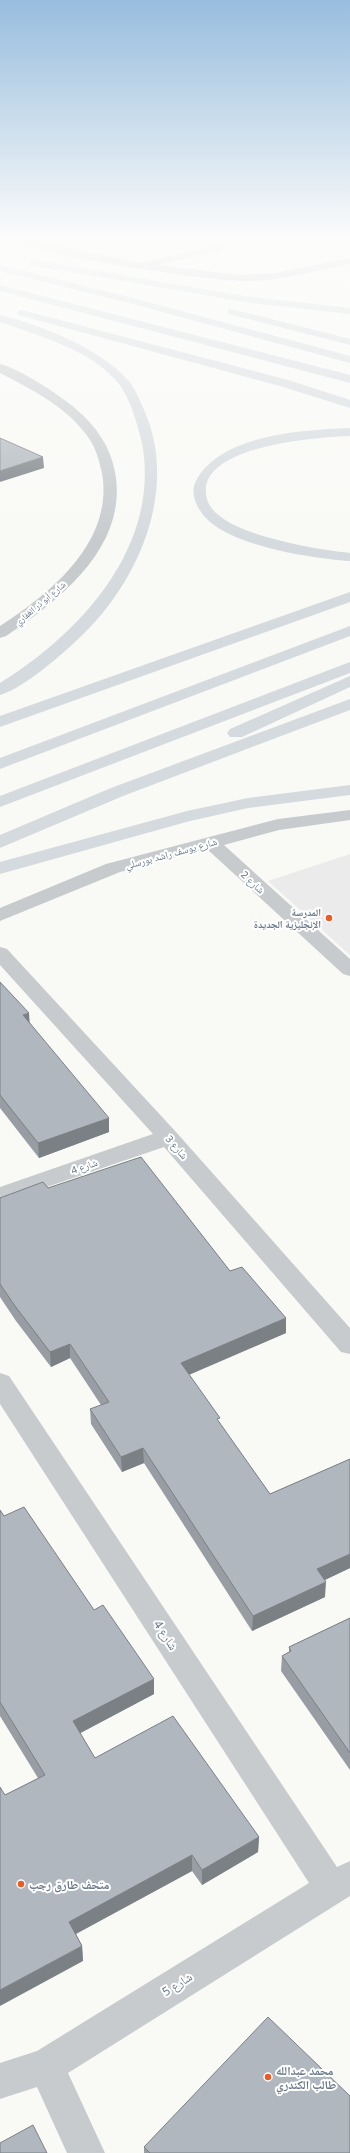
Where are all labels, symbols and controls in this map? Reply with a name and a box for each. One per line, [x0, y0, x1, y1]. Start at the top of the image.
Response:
street label: شارع أبو ذر الغفاري [12, 578, 69, 629]
street label: شارع يوسف راشد بورسلي [124, 834, 219, 873]
street label: شارع 2 [238, 868, 268, 897]
place label: المدرسة الإنجليزية الجديدة [254, 905, 321, 931]
marker: المدرسة الإنجليزية الجديدة [324, 913, 334, 923]
street label: شارع 3 [163, 1132, 192, 1162]
street label: شارع 4 [69, 1155, 100, 1177]
street label: شارع 4 [150, 1617, 182, 1653]
place label: متحف طارق رجب [29, 1876, 110, 1893]
marker: متحف طارق رجب [16, 1879, 26, 1889]
street label: شارع 5 [159, 1968, 196, 2000]
place label: محمد عبدالله طالب الكندري [276, 2062, 336, 2094]
marker: محمد عبدالله طالب الكندري [263, 2072, 273, 2082]

